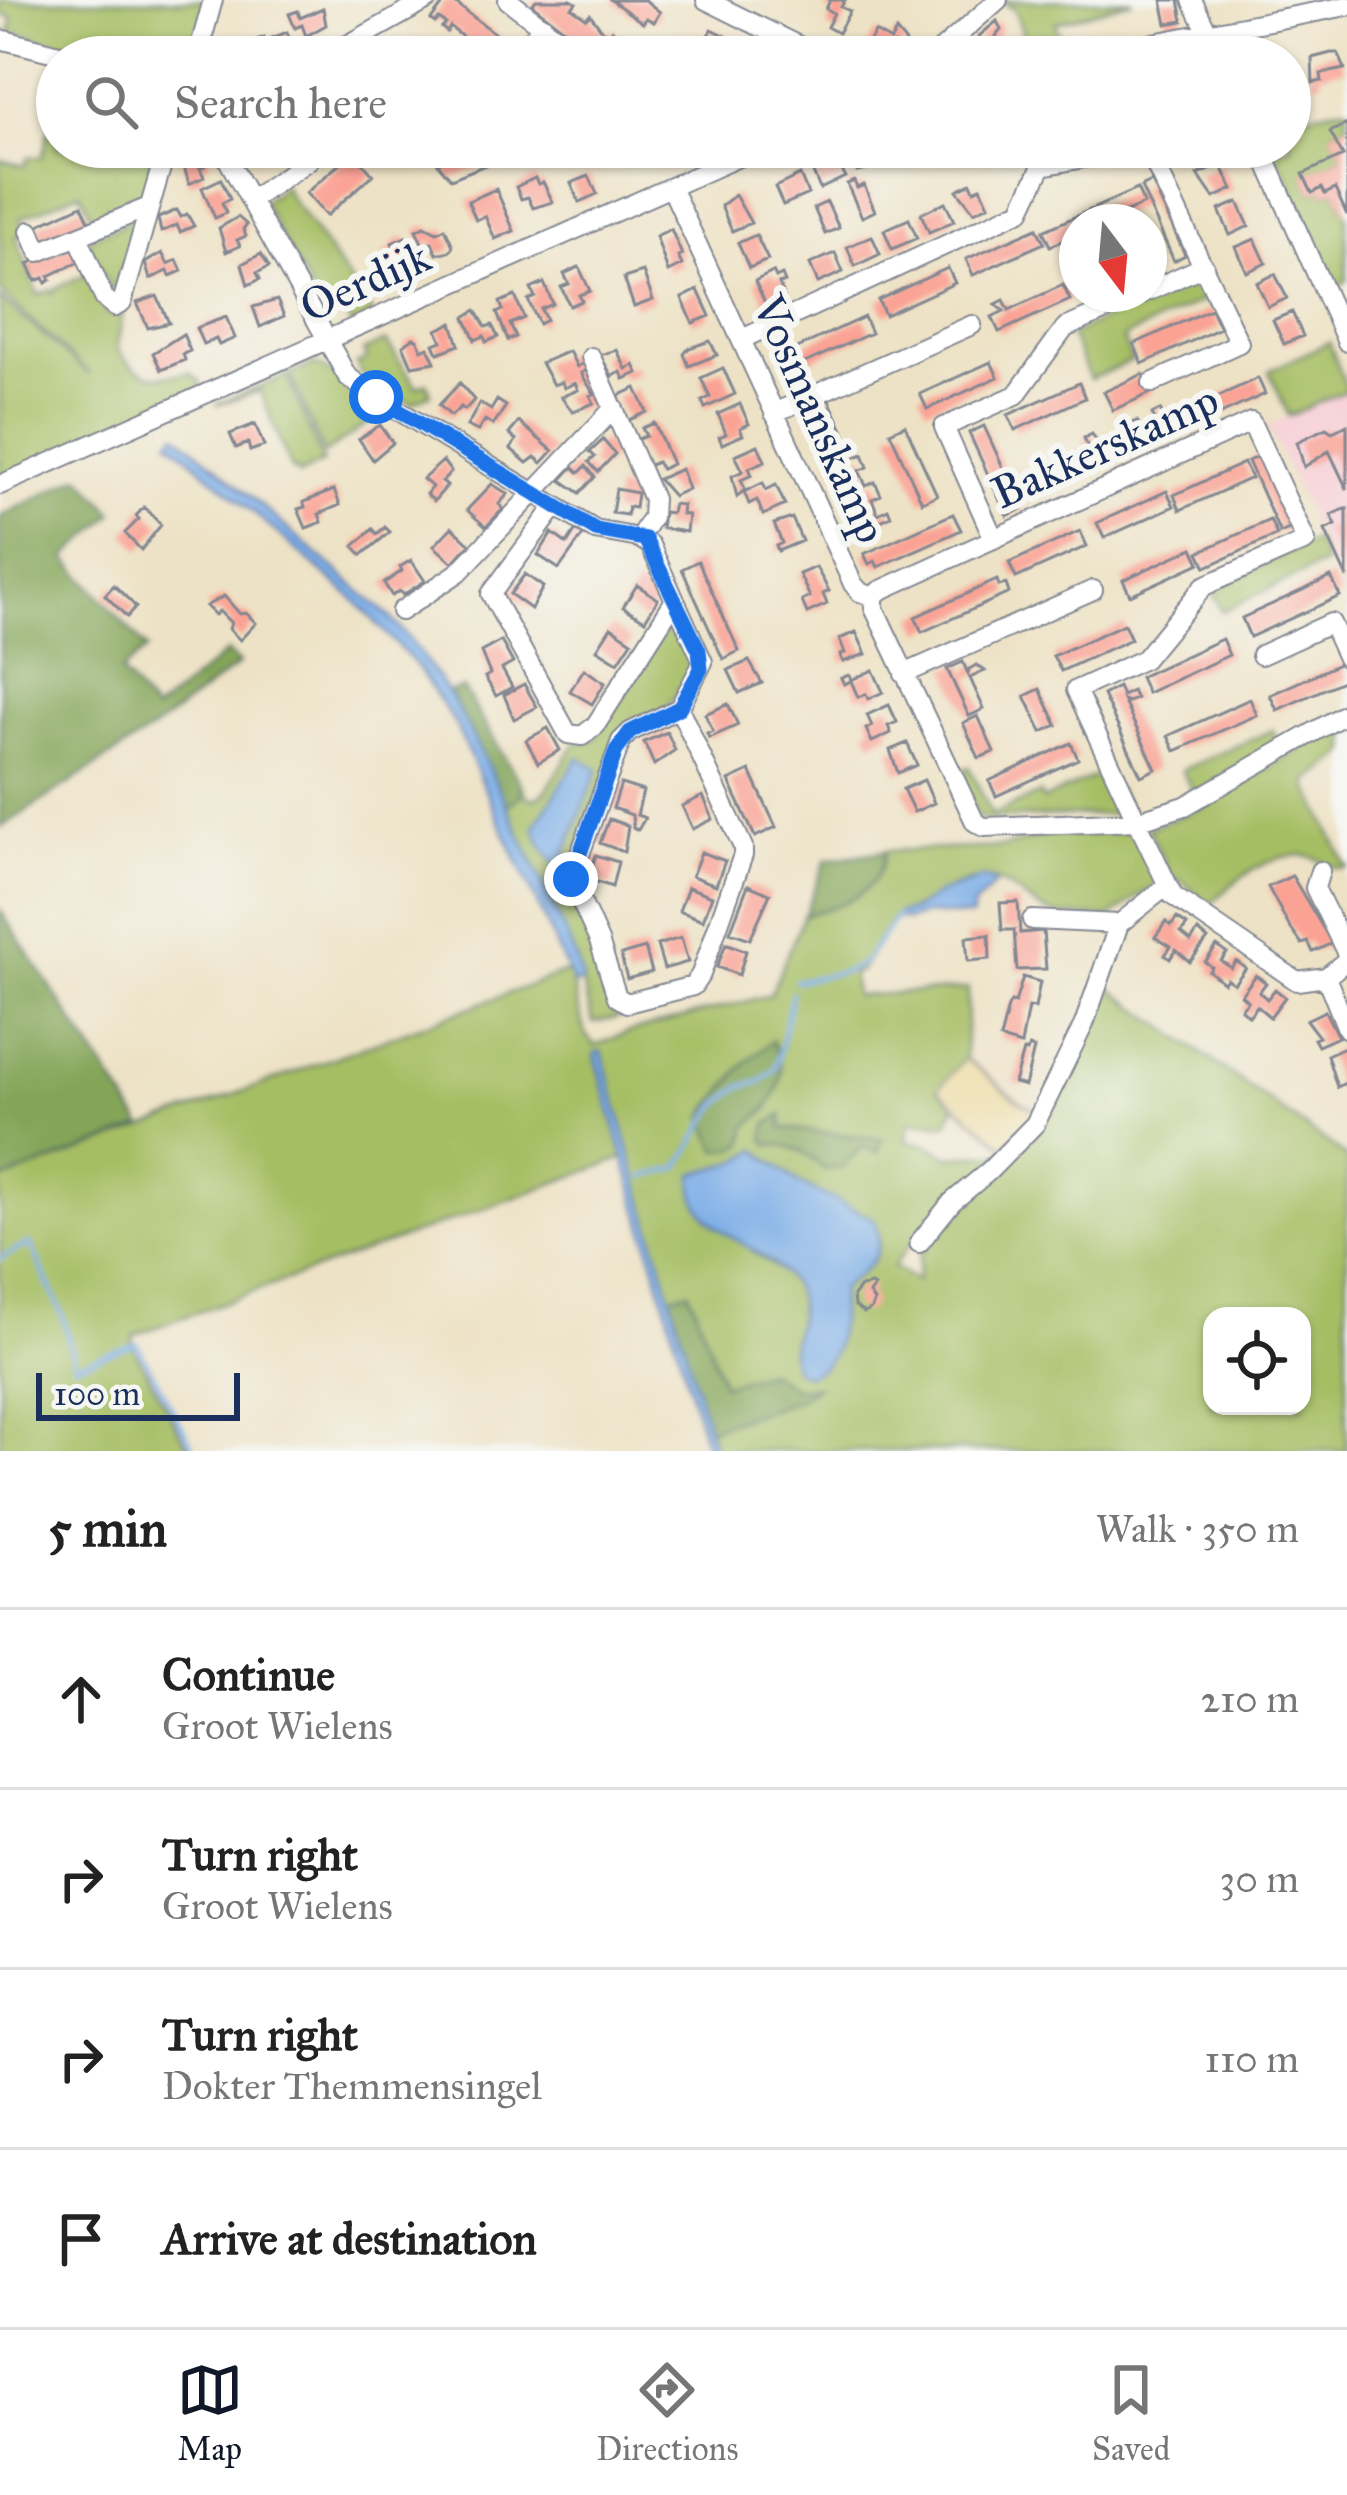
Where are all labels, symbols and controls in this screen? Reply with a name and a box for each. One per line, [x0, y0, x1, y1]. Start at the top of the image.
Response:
search box [36, 36, 1311, 168]
icon: search [78, 69, 144, 135]
text: Search here [174, 75, 387, 130]
north arrow [1059, 204, 1167, 312]
street label: Oerdijk [292, 228, 439, 334]
street label: Vosmanskamp [741, 286, 899, 551]
route start [349, 370, 403, 424]
street label: Bakkerskamp [983, 372, 1227, 520]
route end [544, 852, 598, 906]
map controls [1203, 1307, 1311, 1415]
button: locate [1203, 1307, 1311, 1415]
scale bar [36, 1367, 240, 1420]
text: 100 m [54, 1374, 140, 1414]
text: 5 min [48, 1498, 167, 1560]
text: Walk · 350 m [1096, 1505, 1299, 1553]
text: Continue [162, 1647, 335, 1702]
icon: ahead [48, 1666, 114, 1732]
text: 210 m [1201, 1675, 1299, 1723]
text: Groot Wielens [162, 1702, 393, 1750]
text: Turn right [162, 1827, 358, 1882]
icon: right [48, 1846, 114, 1912]
text: 30 m [1220, 1855, 1299, 1903]
text: Groot Wielens [162, 1882, 393, 1930]
text: Turn right [162, 2007, 358, 2062]
icon: right [48, 2026, 114, 2092]
text: 110 m [1204, 2035, 1299, 2083]
text: Dokter Themmensingel [162, 2062, 542, 2110]
icon: arrive [48, 2206, 114, 2272]
text: Arrive at destination [162, 2211, 537, 2266]
tab: Map [177, 2357, 243, 2469]
tab: Directions [596, 2357, 738, 2469]
tab: Saved [1092, 2357, 1170, 2469]

